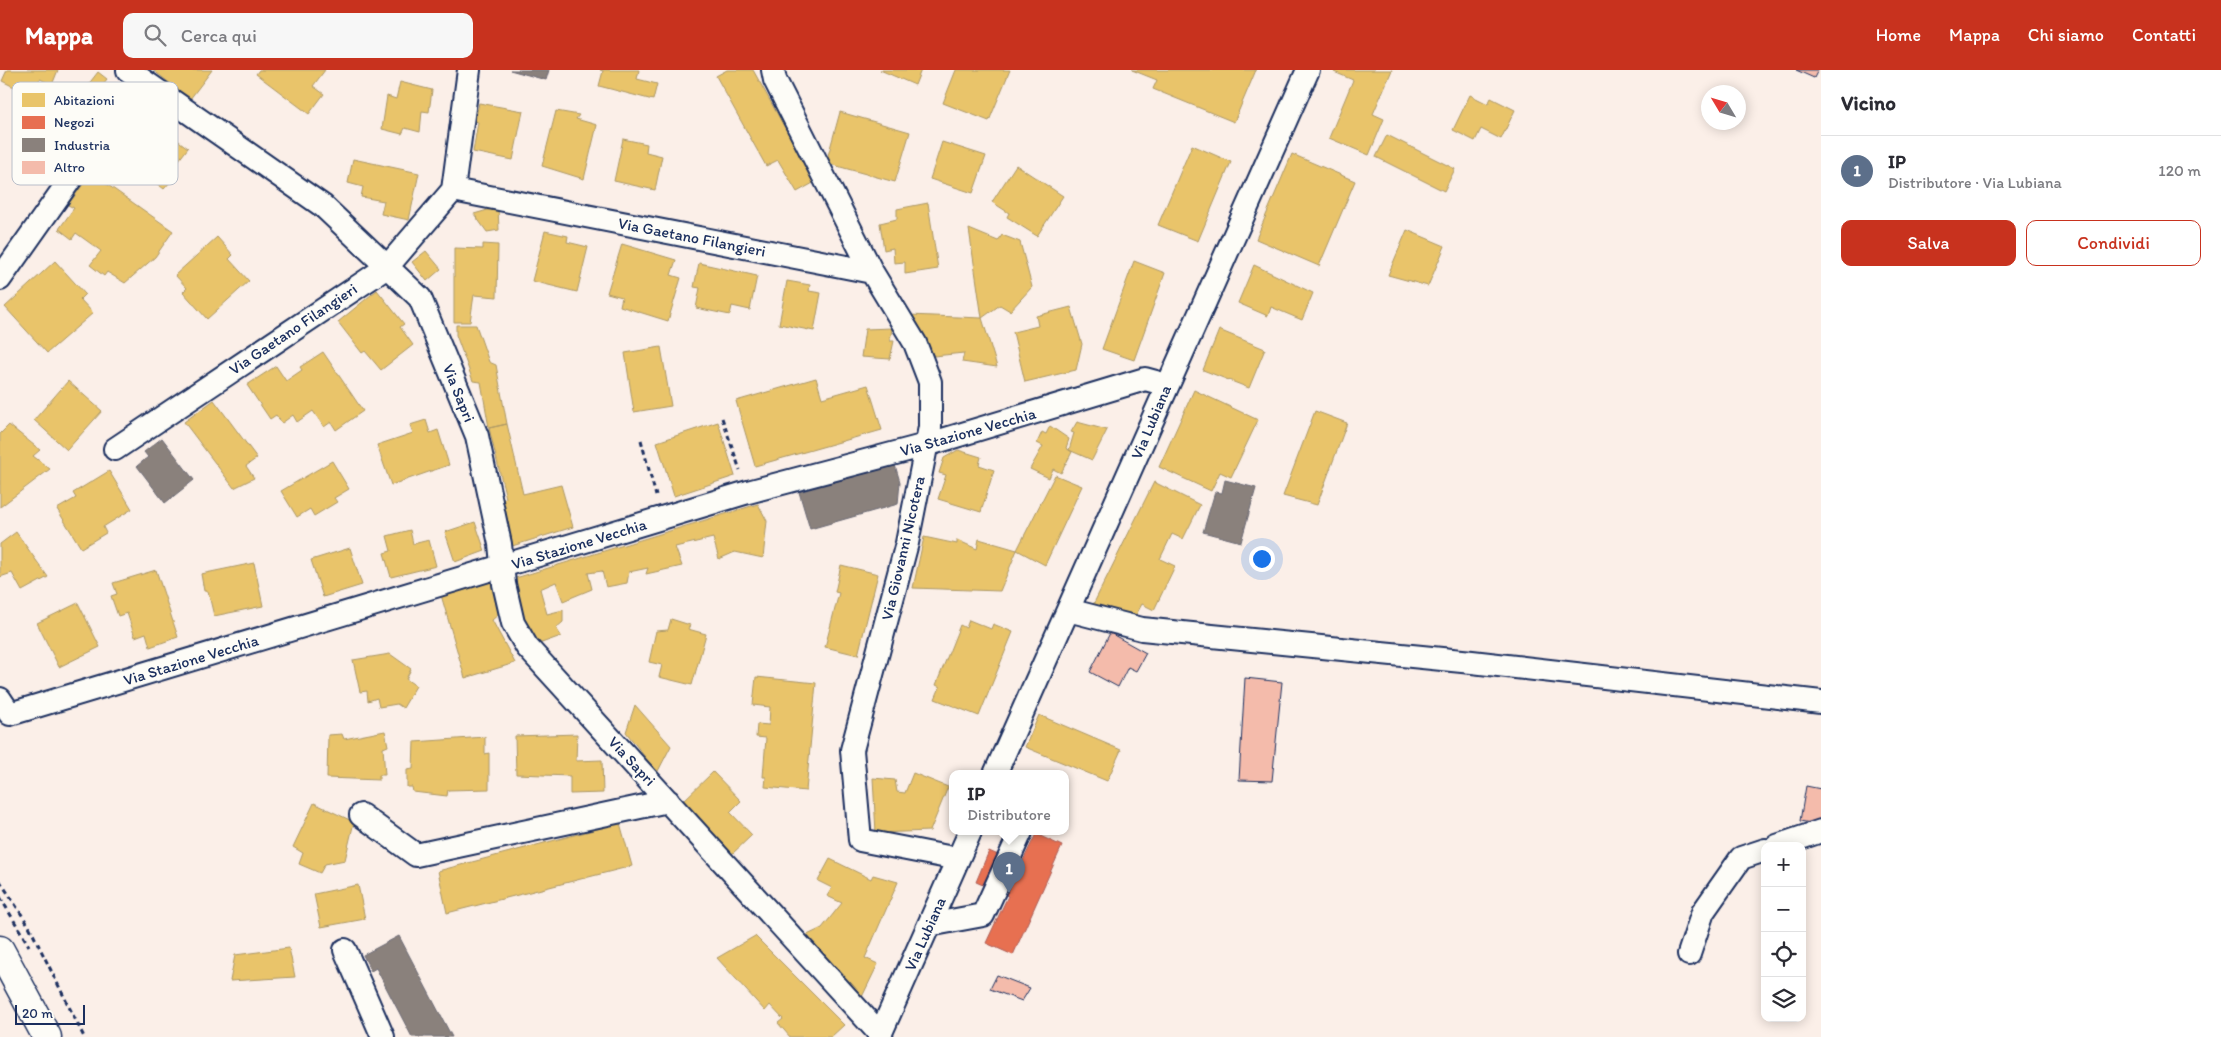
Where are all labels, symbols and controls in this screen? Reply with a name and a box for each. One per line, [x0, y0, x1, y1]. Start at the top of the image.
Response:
search box [123, 13, 473, 58]
text: Mappa [25, 21, 93, 50]
icon: search [141, 21, 169, 49]
text: Cerca qui [181, 24, 257, 47]
text: Home [1876, 24, 1921, 46]
text: Mappa [1949, 24, 2000, 46]
text: Chi siamo [2028, 24, 2104, 46]
text: Contatti [2132, 24, 2196, 46]
legend [12, 82, 178, 185]
north arrow [1701, 85, 1746, 130]
text: Vicino [1841, 90, 1896, 115]
text: Abitazioni [54, 92, 115, 109]
text: Negozi [54, 114, 94, 131]
text: Industria [54, 137, 111, 154]
text: IP [1888, 150, 1906, 173]
text: Altro [54, 159, 85, 176]
text: 1 [1853, 161, 1861, 180]
text: 120 m [2158, 161, 2201, 180]
text: Distributore · Via Lubiana [1888, 173, 2062, 192]
street label: Via Gaetano Filangieri [616, 213, 768, 261]
button: Salva [1841, 220, 2016, 266]
button: Condividi [2026, 220, 2201, 266]
street label: Via Gaetano Filangieri [225, 279, 361, 379]
street label: Via Sapri [439, 361, 479, 425]
street label: Via Lubiana [1127, 381, 1175, 462]
street label: Via Stazione Vecchia [898, 403, 1039, 460]
street label: Via Giovanni Nicotera [877, 473, 929, 622]
street label: Via Stazione Vecchia [509, 514, 650, 574]
your location [1249, 546, 1275, 572]
street label: Via Stazione Vecchia [121, 630, 262, 690]
street label: Via Sapri [604, 732, 660, 790]
popup [949, 770, 1069, 835]
text: IP [967, 782, 985, 805]
text: Distributore [967, 805, 1051, 824]
map controls [1761, 842, 1806, 1022]
button: + [1761, 842, 1806, 887]
pin: 1 [993, 852, 1025, 893]
button: − [1761, 887, 1806, 932]
street label: Via Lubiana [900, 893, 950, 974]
button: locate [1761, 932, 1806, 977]
button: layers [1761, 977, 1806, 1022]
scale bar [15, 1002, 85, 1025]
text: 20 m [22, 1005, 53, 1022]

